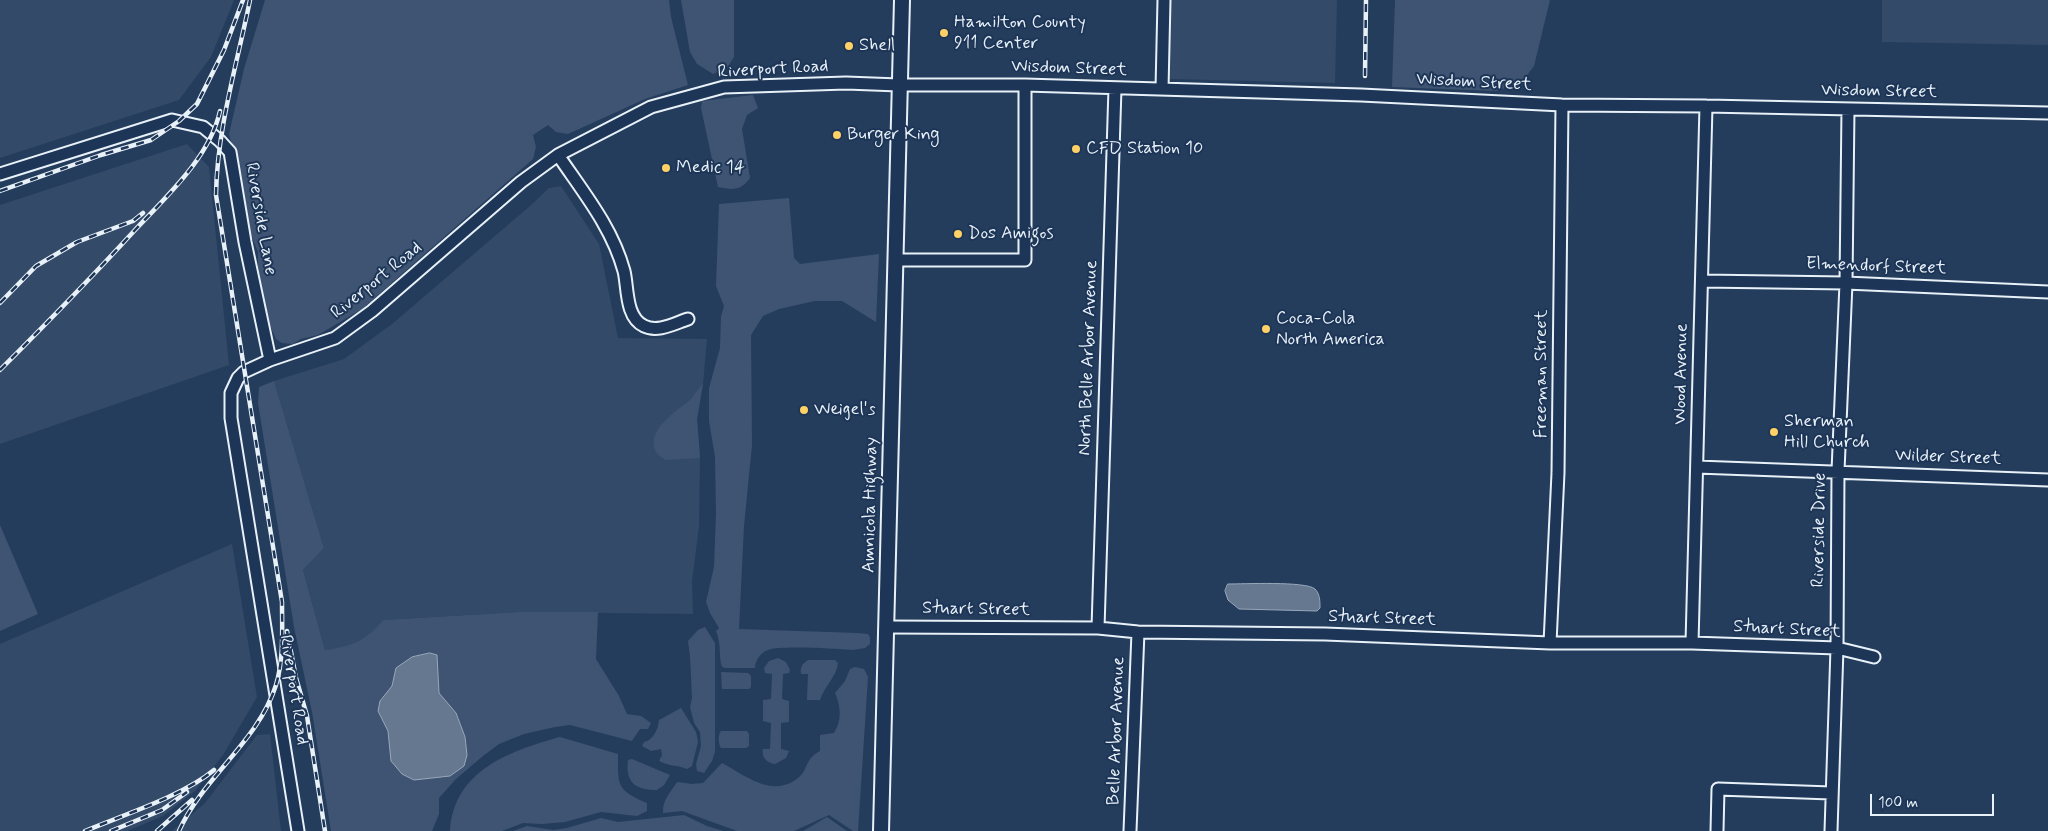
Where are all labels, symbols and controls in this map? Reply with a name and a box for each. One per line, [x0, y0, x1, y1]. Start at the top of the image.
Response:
place label: Hamilton County 911 Center [954, 12, 1086, 54]
marker: Hamilton County 911 Center [938, 27, 950, 39]
place label: Shell [859, 35, 895, 57]
marker: Shell [843, 40, 855, 52]
street label: Riverport Road [717, 56, 829, 84]
street label: Wisdom Street [1011, 56, 1127, 82]
street label: Wisdom Street [1416, 69, 1532, 97]
street label: Wisdom Street [1821, 80, 1937, 104]
place label: Burger King [847, 124, 940, 146]
marker: Burger King [831, 129, 843, 141]
place label: CFD Station 10 [1086, 138, 1203, 160]
marker: CFD Station 10 [1070, 143, 1082, 155]
place label: Medic 14 [676, 157, 745, 179]
street label: Riverside Lane [239, 161, 281, 277]
marker: Medic 14 [660, 162, 672, 174]
place label: Dos Amigos [968, 223, 1054, 245]
marker: Dos Amigos [952, 228, 964, 240]
street label: Riverport Road [327, 238, 427, 324]
street label: Elmendorf Street [1805, 254, 1947, 280]
street label: North Belle Arbor Avenue [1075, 260, 1103, 456]
place label: Coca-Cola North America [1276, 308, 1385, 350]
street label: Freeman Street [1531, 310, 1553, 438]
marker: Coca-Cola North America [1260, 323, 1272, 335]
street label: Wood Avenue [1670, 323, 1694, 425]
place label: Weigel's [814, 399, 876, 421]
marker: Weigel's [798, 404, 810, 416]
place label: Sherman Hill Church [1784, 411, 1870, 454]
marker: Sherman Hill Church [1768, 426, 1780, 438]
street label: Amnicola Highway [859, 437, 883, 573]
street label: Wilder Street [1895, 445, 2001, 471]
street label: Riverside Drive [1808, 472, 1832, 588]
street label: Stuart Street [922, 598, 1030, 622]
street label: Stuart Street [1328, 606, 1436, 632]
street label: Stuart Street [1733, 616, 1841, 644]
street label: Riverport Road [274, 634, 312, 746]
street label: Belle Arbor Avenue [1104, 656, 1130, 806]
scale bar [1873, 784, 1997, 816]
text: 100 m [1878, 793, 1918, 813]

